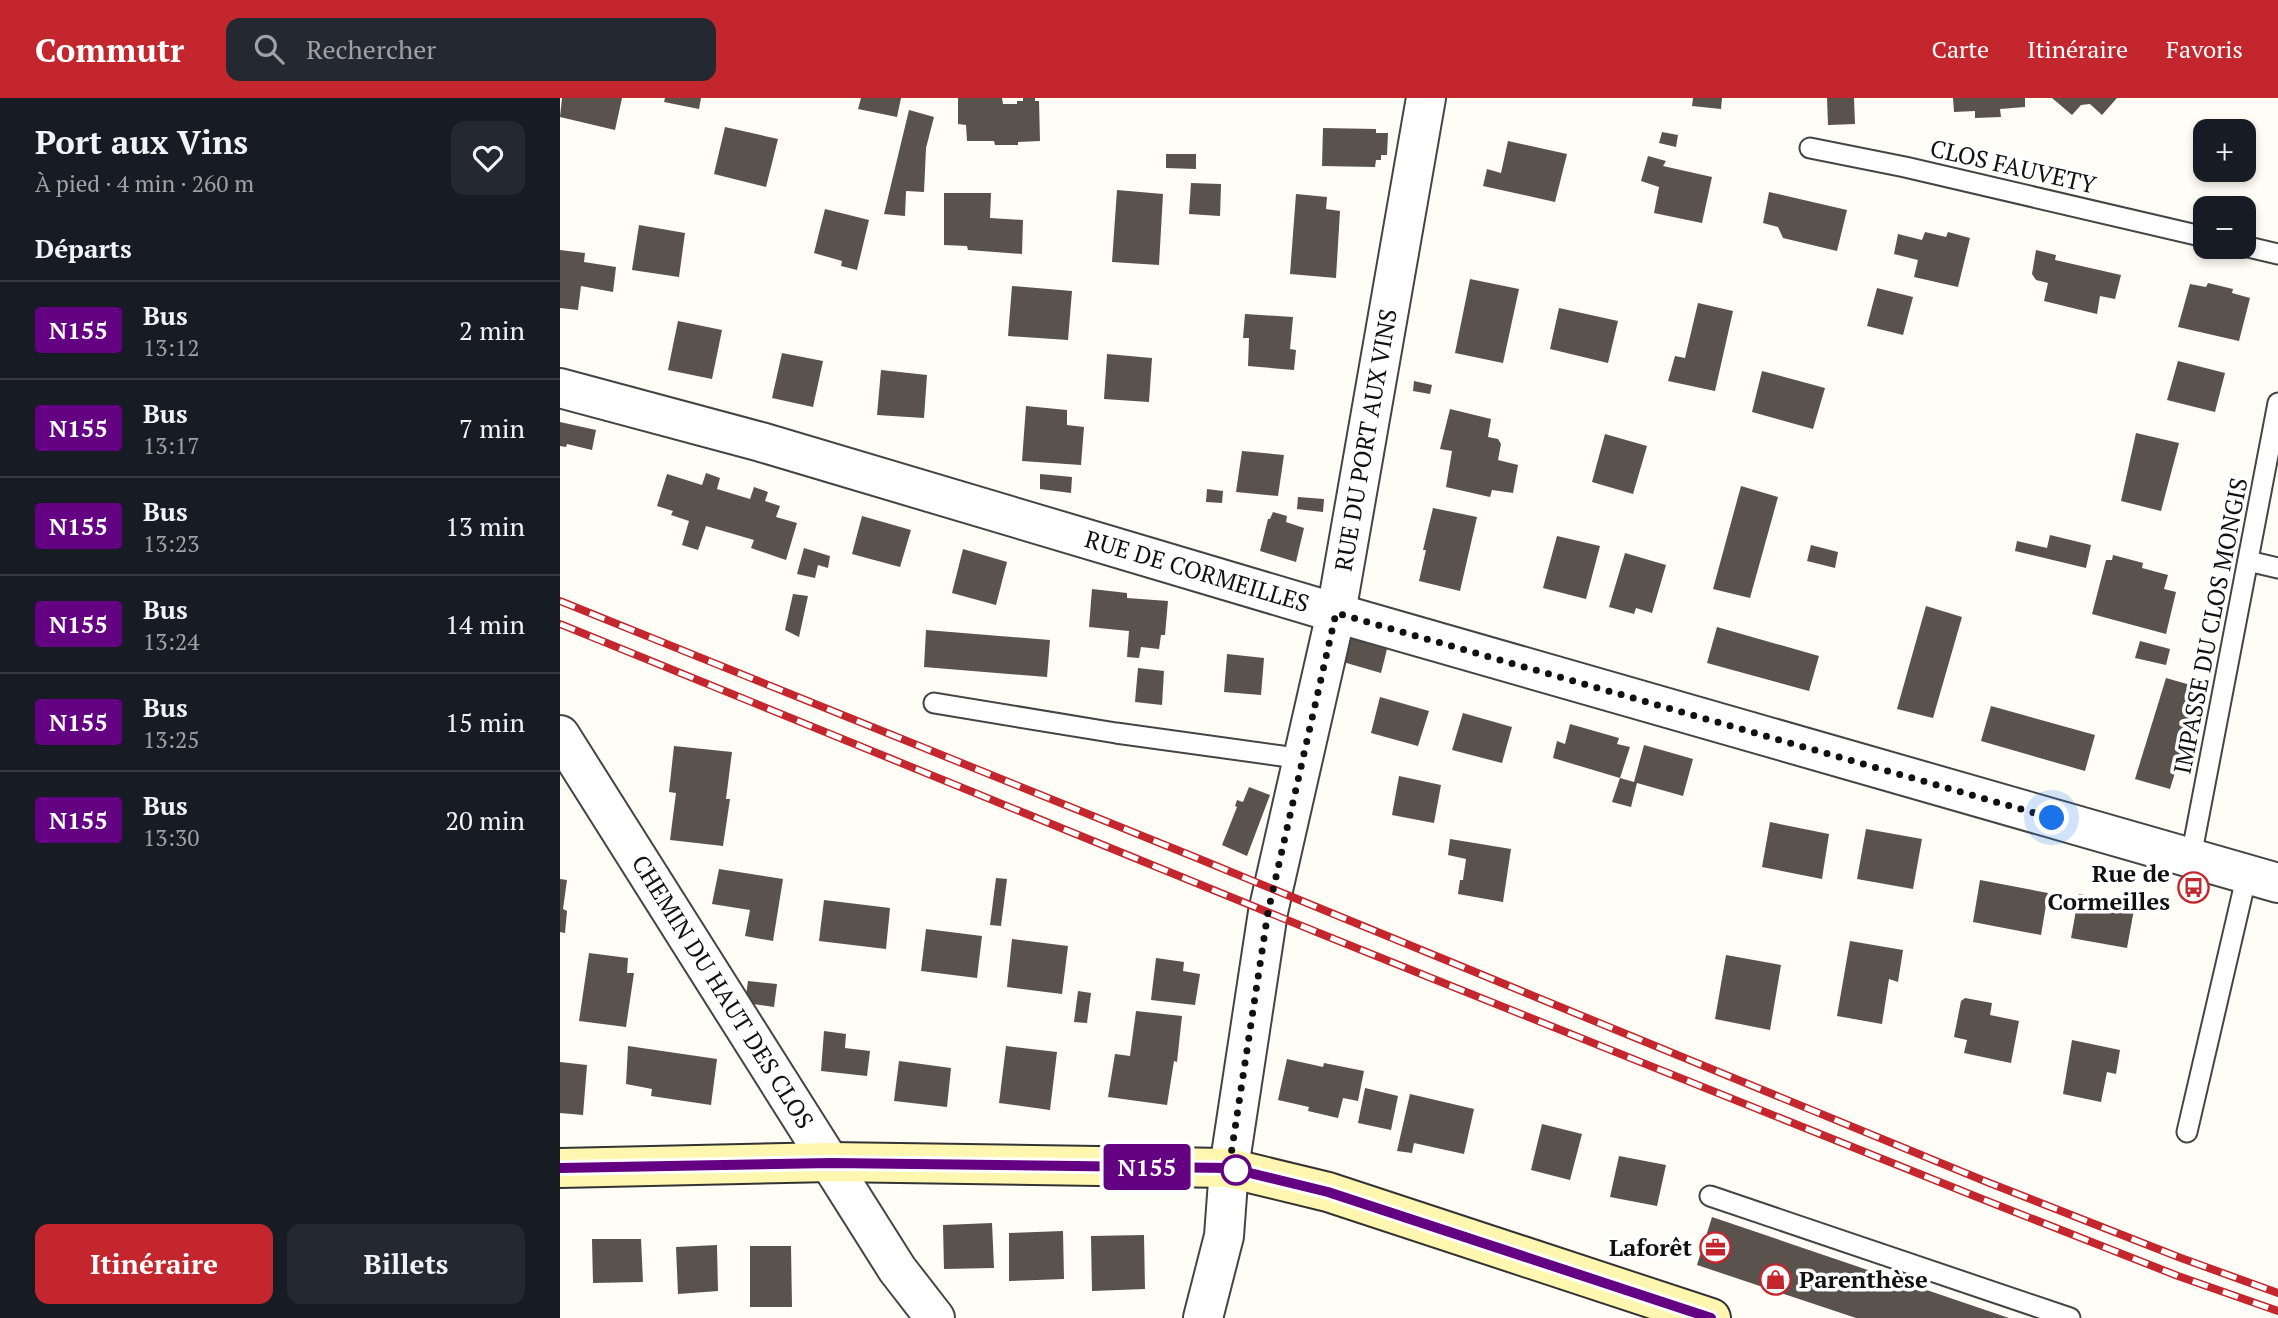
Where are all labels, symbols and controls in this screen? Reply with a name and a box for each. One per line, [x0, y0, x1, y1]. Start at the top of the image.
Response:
search box [226, 18, 716, 81]
text: Commutr [35, 28, 184, 71]
icon: search [250, 30, 288, 68]
text: Rechercher [306, 32, 436, 66]
text: Carte [1931, 33, 1989, 65]
text: Itinéraire [2027, 33, 2128, 65]
text: Favoris [2166, 33, 2243, 65]
map controls [2193, 119, 2256, 259]
button: + [2193, 119, 2256, 182]
text: Port aux Vins [35, 120, 248, 163]
button: heart [451, 121, 525, 195]
street label: CLOS FAUVETY [1927, 131, 2100, 201]
text: À pied · 4 min · 260 m [35, 168, 254, 199]
button: − [2193, 196, 2256, 259]
text: Départs [35, 231, 132, 265]
text: Bus [143, 298, 188, 332]
street label: RUE DU PORT AUX VINS [1327, 306, 1404, 573]
text: 2 min [459, 313, 525, 347]
text: N155 [49, 314, 108, 346]
text: 13:12 [143, 332, 199, 363]
text: Bus [143, 396, 188, 430]
text: 7 min [459, 411, 525, 445]
text: N155 [49, 412, 108, 444]
text: 13:17 [143, 430, 199, 461]
street label: IMPASSE DU CLOS MONGIS [2166, 475, 2254, 777]
text: Bus [143, 494, 188, 528]
text: 13 min [445, 509, 525, 543]
text: N155 [49, 510, 108, 542]
street label: RUE DE CORMEILLES [1081, 522, 1313, 619]
text: 13:23 [143, 528, 199, 559]
text: Bus [143, 592, 188, 626]
text: 14 min [445, 607, 525, 641]
text: N155 [49, 608, 108, 640]
text: 13:24 [143, 626, 199, 657]
text: Bus [143, 690, 188, 724]
text: 15 min [445, 705, 525, 739]
text: N155 [49, 706, 108, 738]
text: 13:25 [143, 724, 199, 755]
text: Bus [143, 788, 188, 822]
your location [2034, 800, 2069, 835]
text: 20 min [445, 803, 525, 837]
text: N155 [49, 804, 108, 836]
text: 13:30 [143, 822, 199, 853]
street label: CHEMIN DU HAUT DES CLOS [625, 849, 821, 1134]
place label: Rue de Cormeilles [2048, 857, 2170, 917]
bus stop icon: Rue de Cormeilles [2176, 871, 2210, 905]
line badge: N155 [1098, 1144, 1196, 1190]
text: N155 [1118, 1151, 1176, 1183]
unlabelled marker [1221, 1155, 1251, 1185]
button: Itinéraire [35, 1224, 273, 1304]
button: Billets [287, 1224, 525, 1304]
place label: Laforêt [1609, 1231, 1692, 1263]
office icon: Laforêt [1698, 1231, 1732, 1265]
shop icon: Parenthèse [1759, 1263, 1793, 1297]
place label: Parenthèse [1799, 1263, 1928, 1295]

